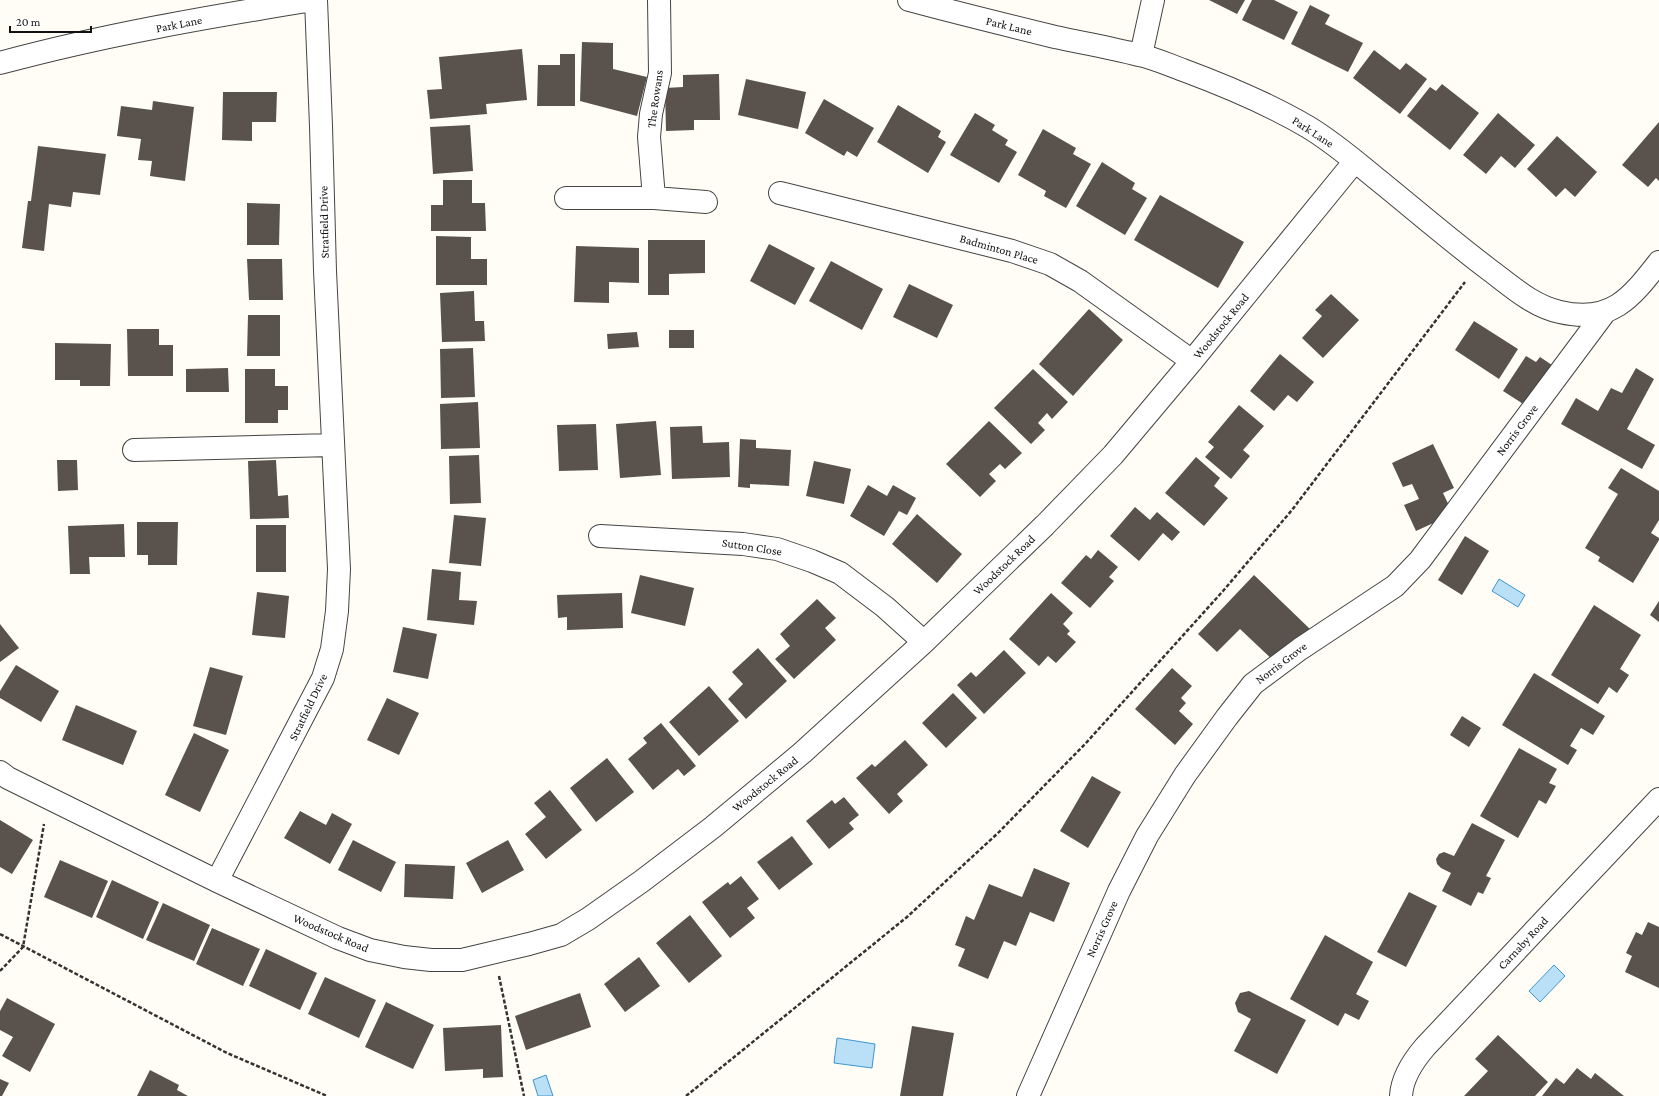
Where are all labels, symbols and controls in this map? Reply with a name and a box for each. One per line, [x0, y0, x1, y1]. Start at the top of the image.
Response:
scale bar [10, 8, 91, 34]
street label: Park Lane [155, 13, 203, 35]
street label: Park Lane [985, 14, 1033, 38]
text: 20 m [16, 15, 41, 29]
street label: The Rowans [644, 69, 666, 129]
street label: Park Lane [1290, 113, 1336, 151]
street label: Stratfield Drive [316, 186, 332, 258]
street label: Badminton Place [958, 231, 1040, 267]
street label: Woodstock Road [1190, 290, 1252, 362]
street label: Norris Grove [1493, 402, 1541, 458]
street label: Woodstock Road [970, 532, 1038, 598]
street label: Sutton Close [721, 535, 783, 559]
street label: Norris Grove [1253, 639, 1309, 687]
street label: Stratfield Drive [286, 671, 330, 743]
street label: Woodstock Road [729, 753, 801, 815]
street label: Norris Grove [1083, 898, 1121, 960]
street label: Woodstock Road [291, 911, 371, 955]
street label: Carnaby Road [1495, 913, 1551, 972]

